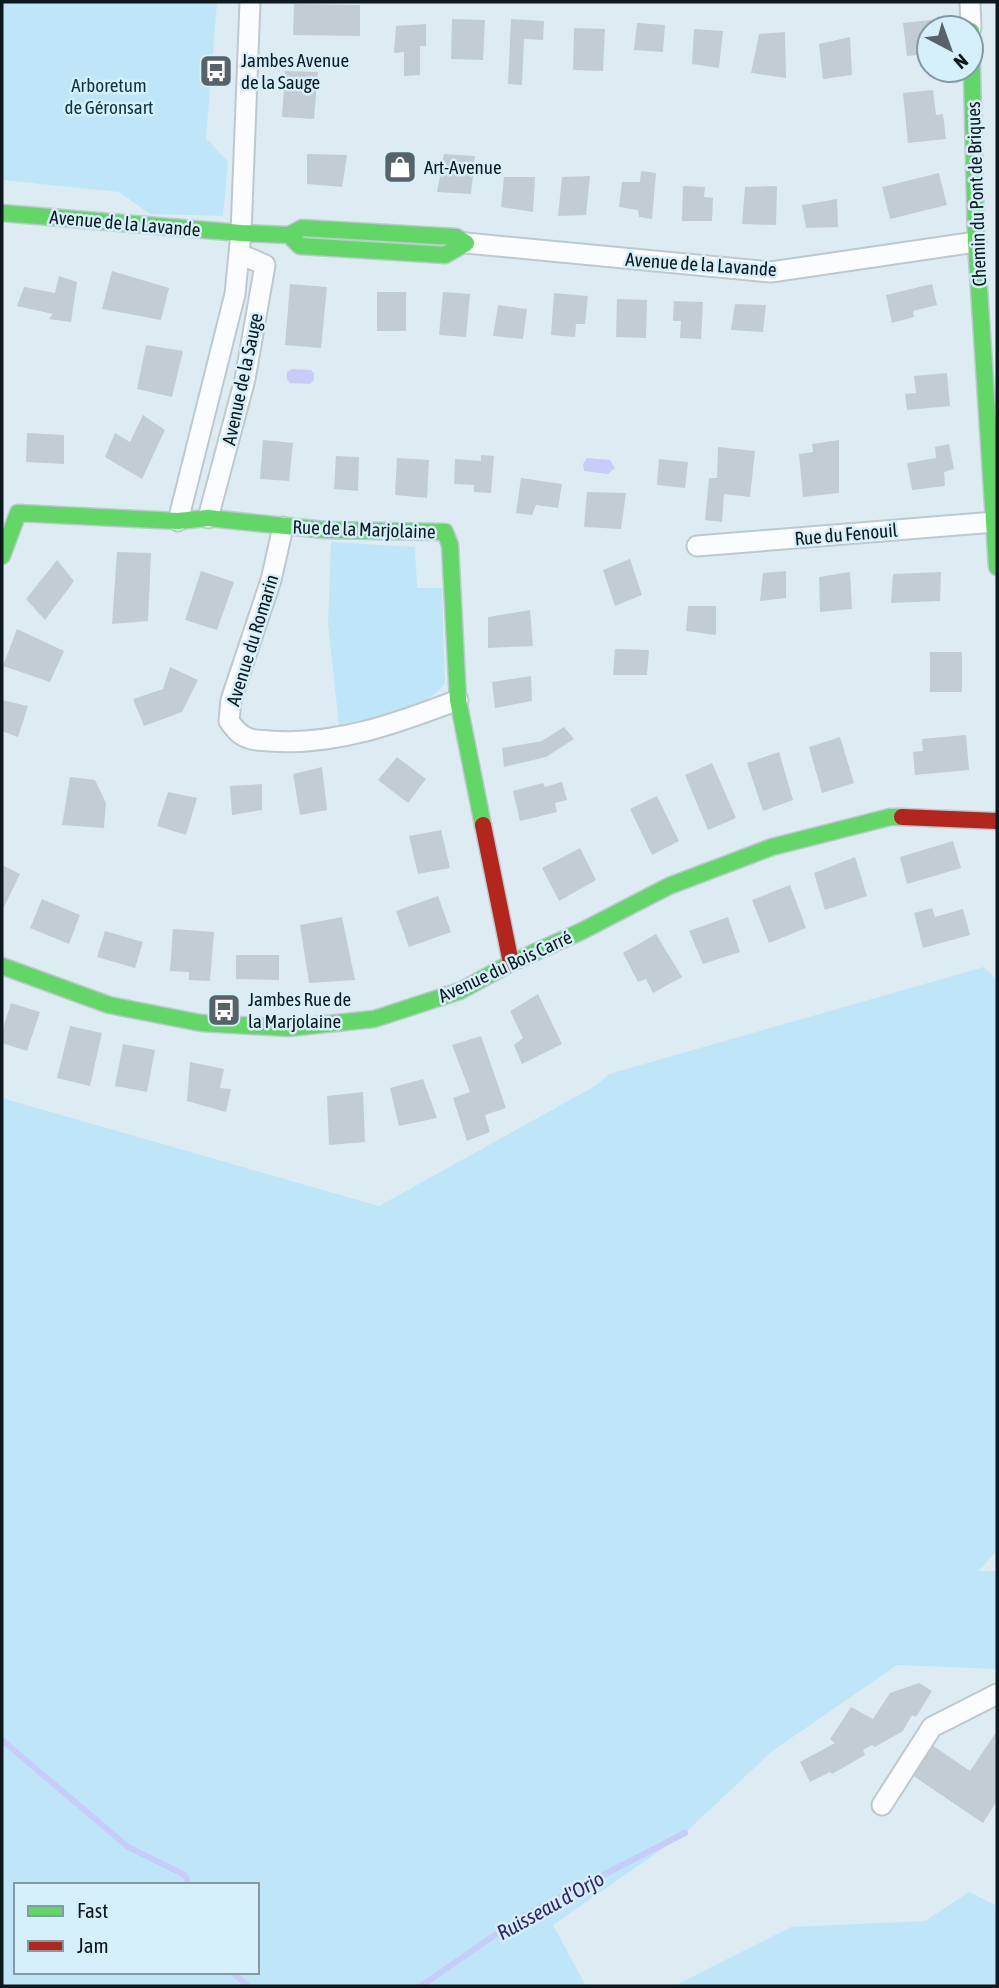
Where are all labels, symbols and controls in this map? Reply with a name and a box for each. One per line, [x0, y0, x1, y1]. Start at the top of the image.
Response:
north arrow [915, 14, 985, 84]
place label: Jambes Avenue de la Sauge [241, 49, 349, 93]
text: N [950, 50, 973, 74]
bus stop icon: Jambes Avenue de la Sauge [197, 52, 235, 90]
park label: Arboretum de Géronsart [64, 74, 154, 118]
street label: Chemin du Pont de Briques [962, 101, 990, 287]
shop icon: Art-Avenue [381, 148, 419, 186]
place label: Art-Avenue [424, 156, 502, 178]
street label: Avenue de la Lavande [49, 205, 201, 241]
street label: Avenue de la Lavande [625, 248, 777, 280]
street label: Avenue de la Sauge [217, 311, 267, 447]
street label: Rue de la Marjolaine [292, 516, 436, 542]
street label: Rue du Fenouil [794, 519, 898, 549]
street label: Avenue du Romarin [222, 572, 282, 708]
street label: Avenue du Bois Carré [435, 925, 575, 1007]
place label: Jambes Rue de la Marjolaine [248, 988, 351, 1032]
bus stop icon: Jambes Rue de la Marjolaine [205, 991, 243, 1029]
water label: Ruisseau d'Orjo [492, 1866, 608, 1944]
legend [14, 1883, 259, 1974]
text: Fast [77, 1898, 108, 1922]
text: Jam [77, 1933, 109, 1957]

